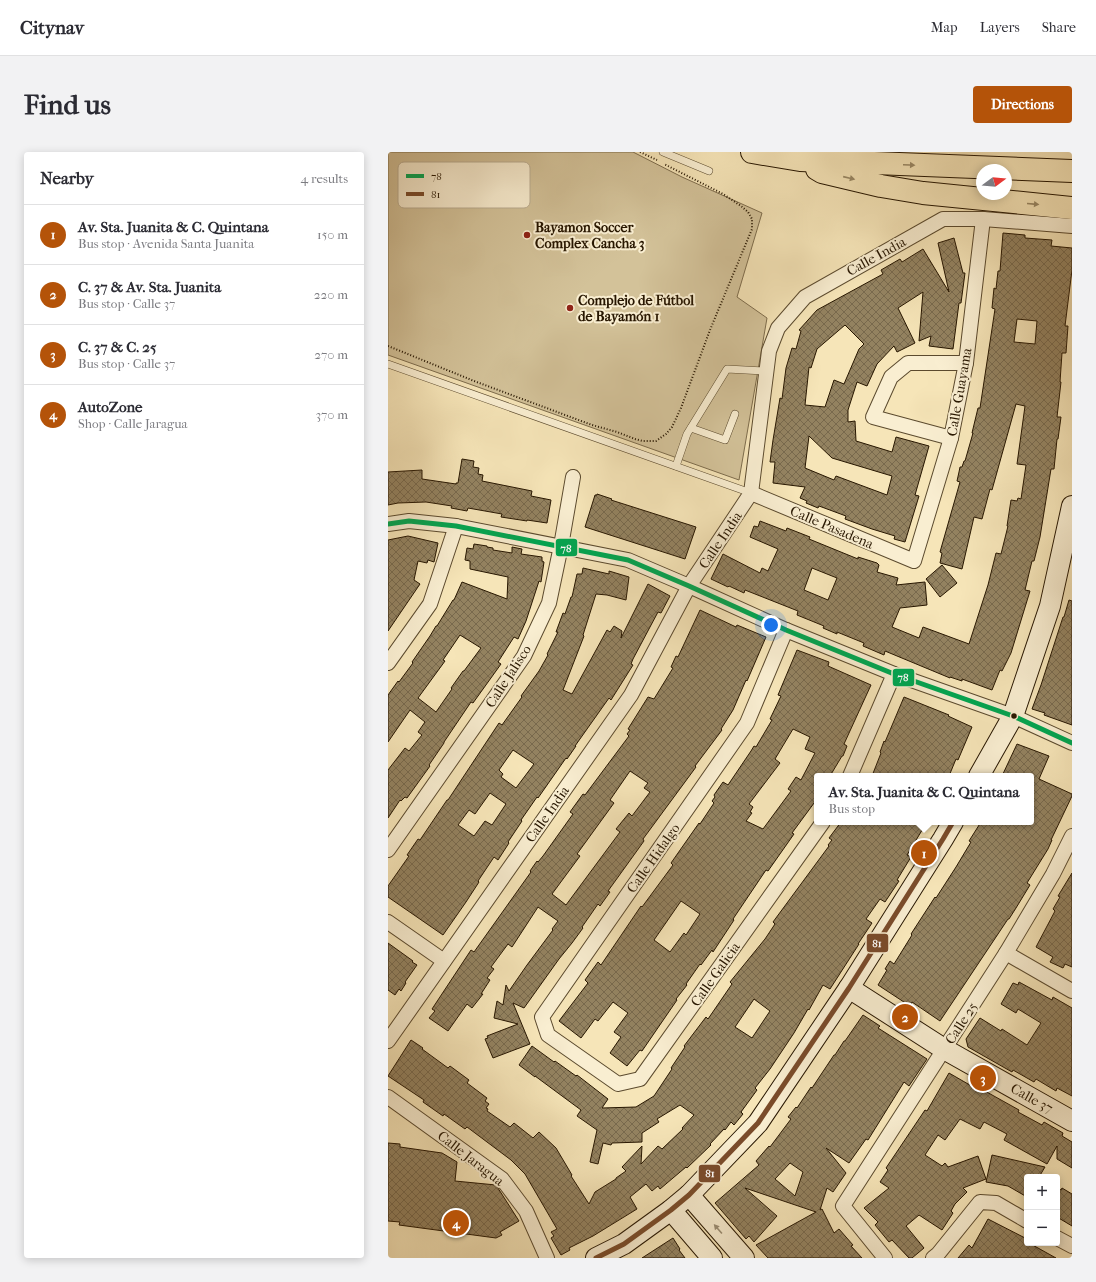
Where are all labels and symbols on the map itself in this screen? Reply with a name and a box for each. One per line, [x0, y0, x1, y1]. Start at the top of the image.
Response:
one-way arrow [903, 161, 915, 168]
legend [398, 162, 530, 208]
north arrow [976, 164, 1012, 200]
text: 78 [431, 170, 442, 183]
one-way arrow [843, 176, 856, 182]
text: 81 [431, 188, 441, 201]
one-way arrow [1027, 201, 1039, 208]
place label: Bayamon Soccer Complex Cancha 3 [535, 219, 645, 252]
marker: Bayamon Soccer Complex Cancha 3 [522, 230, 532, 240]
street label: Calle India [844, 233, 909, 280]
place label: Complejo de Fútbol de Bayamón 1 [578, 292, 694, 325]
marker: Complejo de Fútbol de Bayamón 1 [565, 303, 575, 313]
street label: Calle Guayama [943, 346, 976, 438]
street label: Calle Pasadena [787, 502, 877, 553]
street label: Calle India [695, 508, 746, 572]
line badge: 78 [555, 538, 578, 557]
text: 78 [560, 542, 572, 555]
your location [761, 615, 781, 635]
street label: Calle Jalisco [482, 642, 535, 711]
line badge: 78 [892, 668, 915, 687]
text: 78 [897, 671, 909, 684]
unlabelled marker [1009, 711, 1019, 721]
street label: Calle India [522, 782, 573, 846]
street label: Calle Hidalgo [623, 820, 684, 896]
pin: 1 [911, 838, 937, 868]
line badge: 81 [866, 933, 889, 953]
text: 81 [872, 937, 882, 950]
street label: Calle Galicia [687, 938, 744, 1010]
street label: Calle 25 [942, 999, 981, 1047]
pin: 2 [892, 1002, 918, 1032]
pin: 3 [970, 1063, 996, 1093]
street label: Calle 37 [1008, 1080, 1056, 1117]
street label: Calle Jaragua [434, 1127, 508, 1190]
line badge: 81 [698, 1164, 721, 1183]
text: 81 [705, 1167, 715, 1180]
pin: 4 [443, 1208, 469, 1238]
one-way arrow [714, 1223, 723, 1234]

